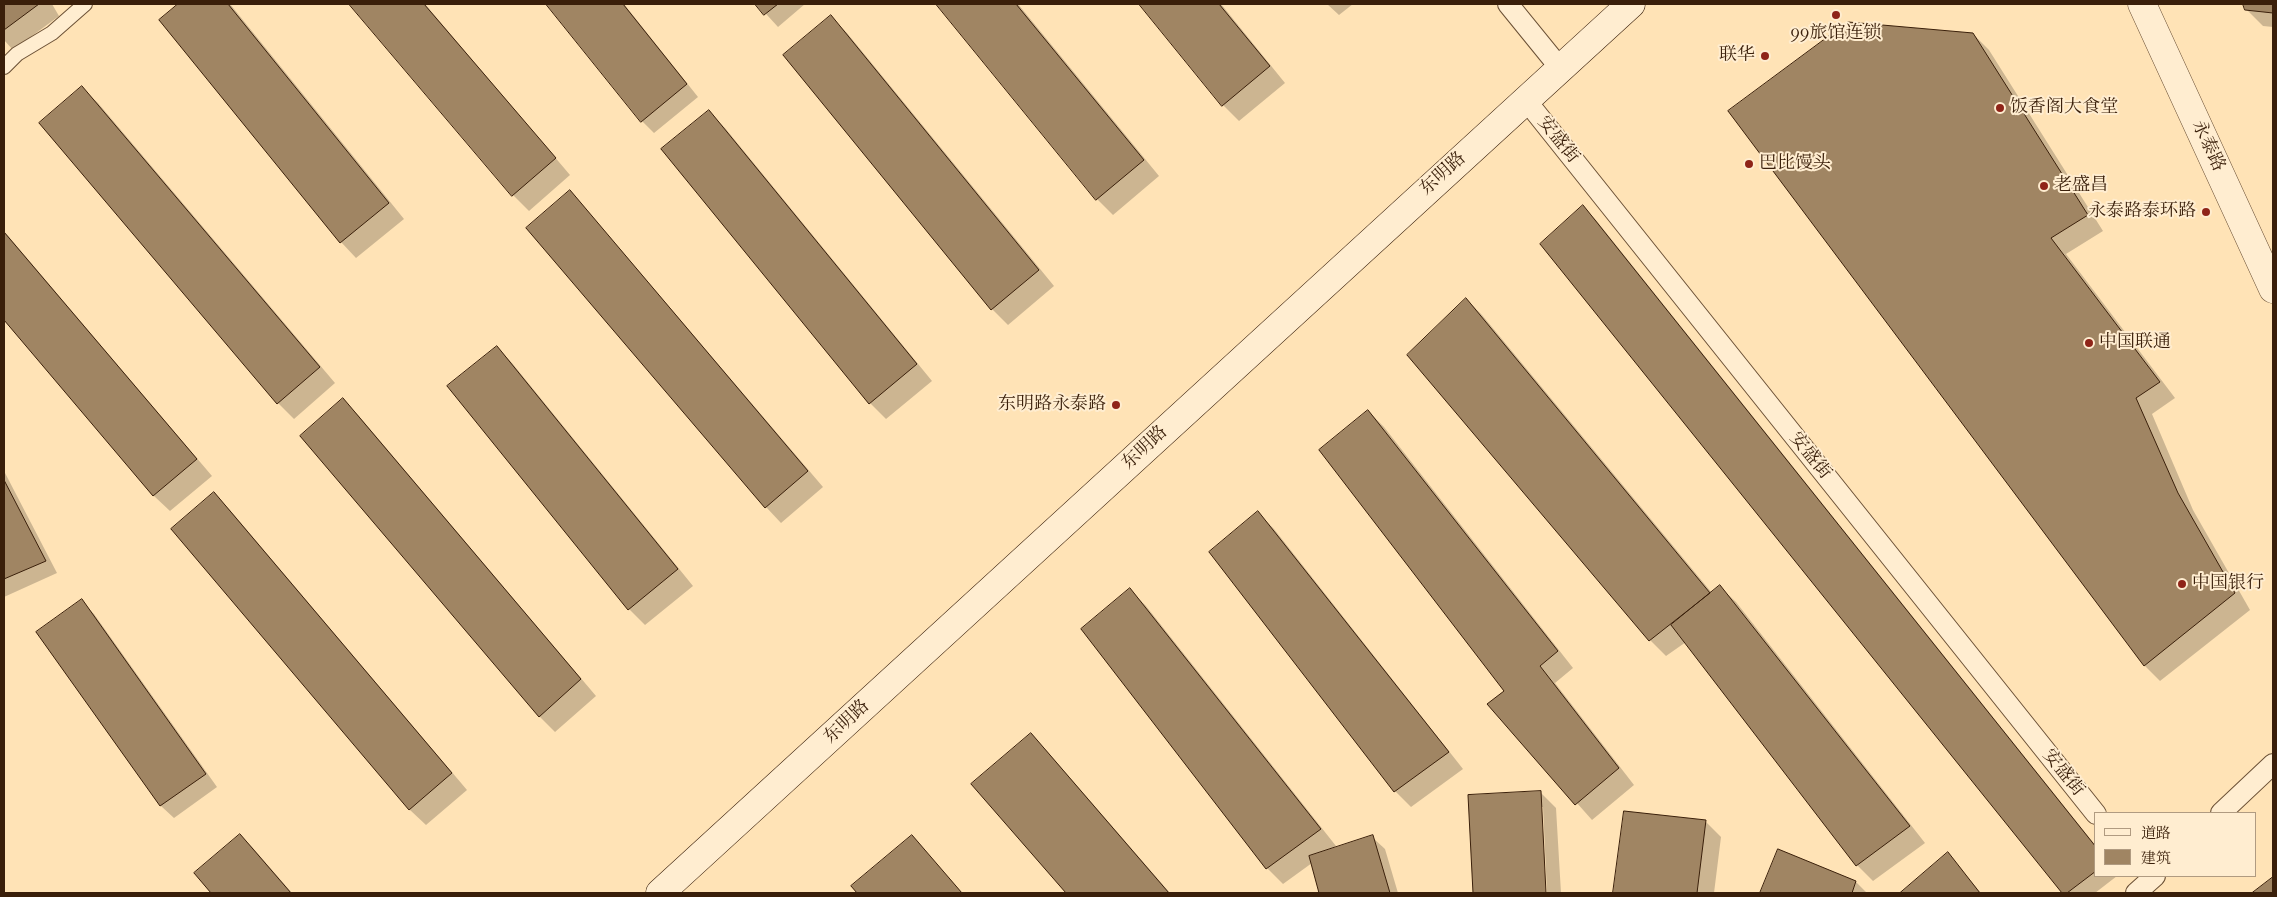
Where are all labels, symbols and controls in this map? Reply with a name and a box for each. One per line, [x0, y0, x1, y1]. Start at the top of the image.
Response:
marker: 99旅馆连锁 [1830, 9, 1842, 21]
place label: 99旅馆连锁 [1791, 23, 1881, 45]
place label: 联华 [1719, 45, 1755, 67]
marker: 联华 [1759, 50, 1771, 62]
place label: 饭香阁大食堂 [2010, 97, 2118, 119]
marker: 饭香阁大食堂 [1994, 102, 2006, 114]
street label: 安盛街 [1533, 112, 1583, 168]
street label: 永泰路 [2187, 117, 2229, 175]
street label: 东明路 [1416, 148, 1470, 200]
place label: 巴比馒头 [1759, 153, 1831, 175]
marker: 巴比馒头 [1743, 158, 1755, 170]
place label: 老盛昌 [2054, 175, 2108, 197]
marker: 老盛昌 [2038, 180, 2050, 192]
place label: 永泰路泰环路 [2088, 201, 2196, 223]
marker: 永泰路泰环路 [2200, 206, 2212, 218]
place label: 中国联通 [2099, 332, 2171, 354]
marker: 中国联通 [2083, 337, 2095, 349]
place label: 东明路永泰路 [998, 394, 1106, 416]
marker: 东明路永泰路 [1110, 399, 1122, 411]
street label: 东明路 [1118, 422, 1172, 474]
street label: 安盛街 [1785, 428, 1835, 484]
place label: 中国银行 [2192, 573, 2264, 595]
marker: 中国银行 [2176, 578, 2188, 590]
street label: 东明路 [820, 696, 874, 748]
street label: 安盛街 [2038, 745, 2088, 801]
legend [2094, 812, 2257, 877]
text: 道路 [2141, 824, 2171, 842]
text: 建筑 [2141, 849, 2171, 867]

